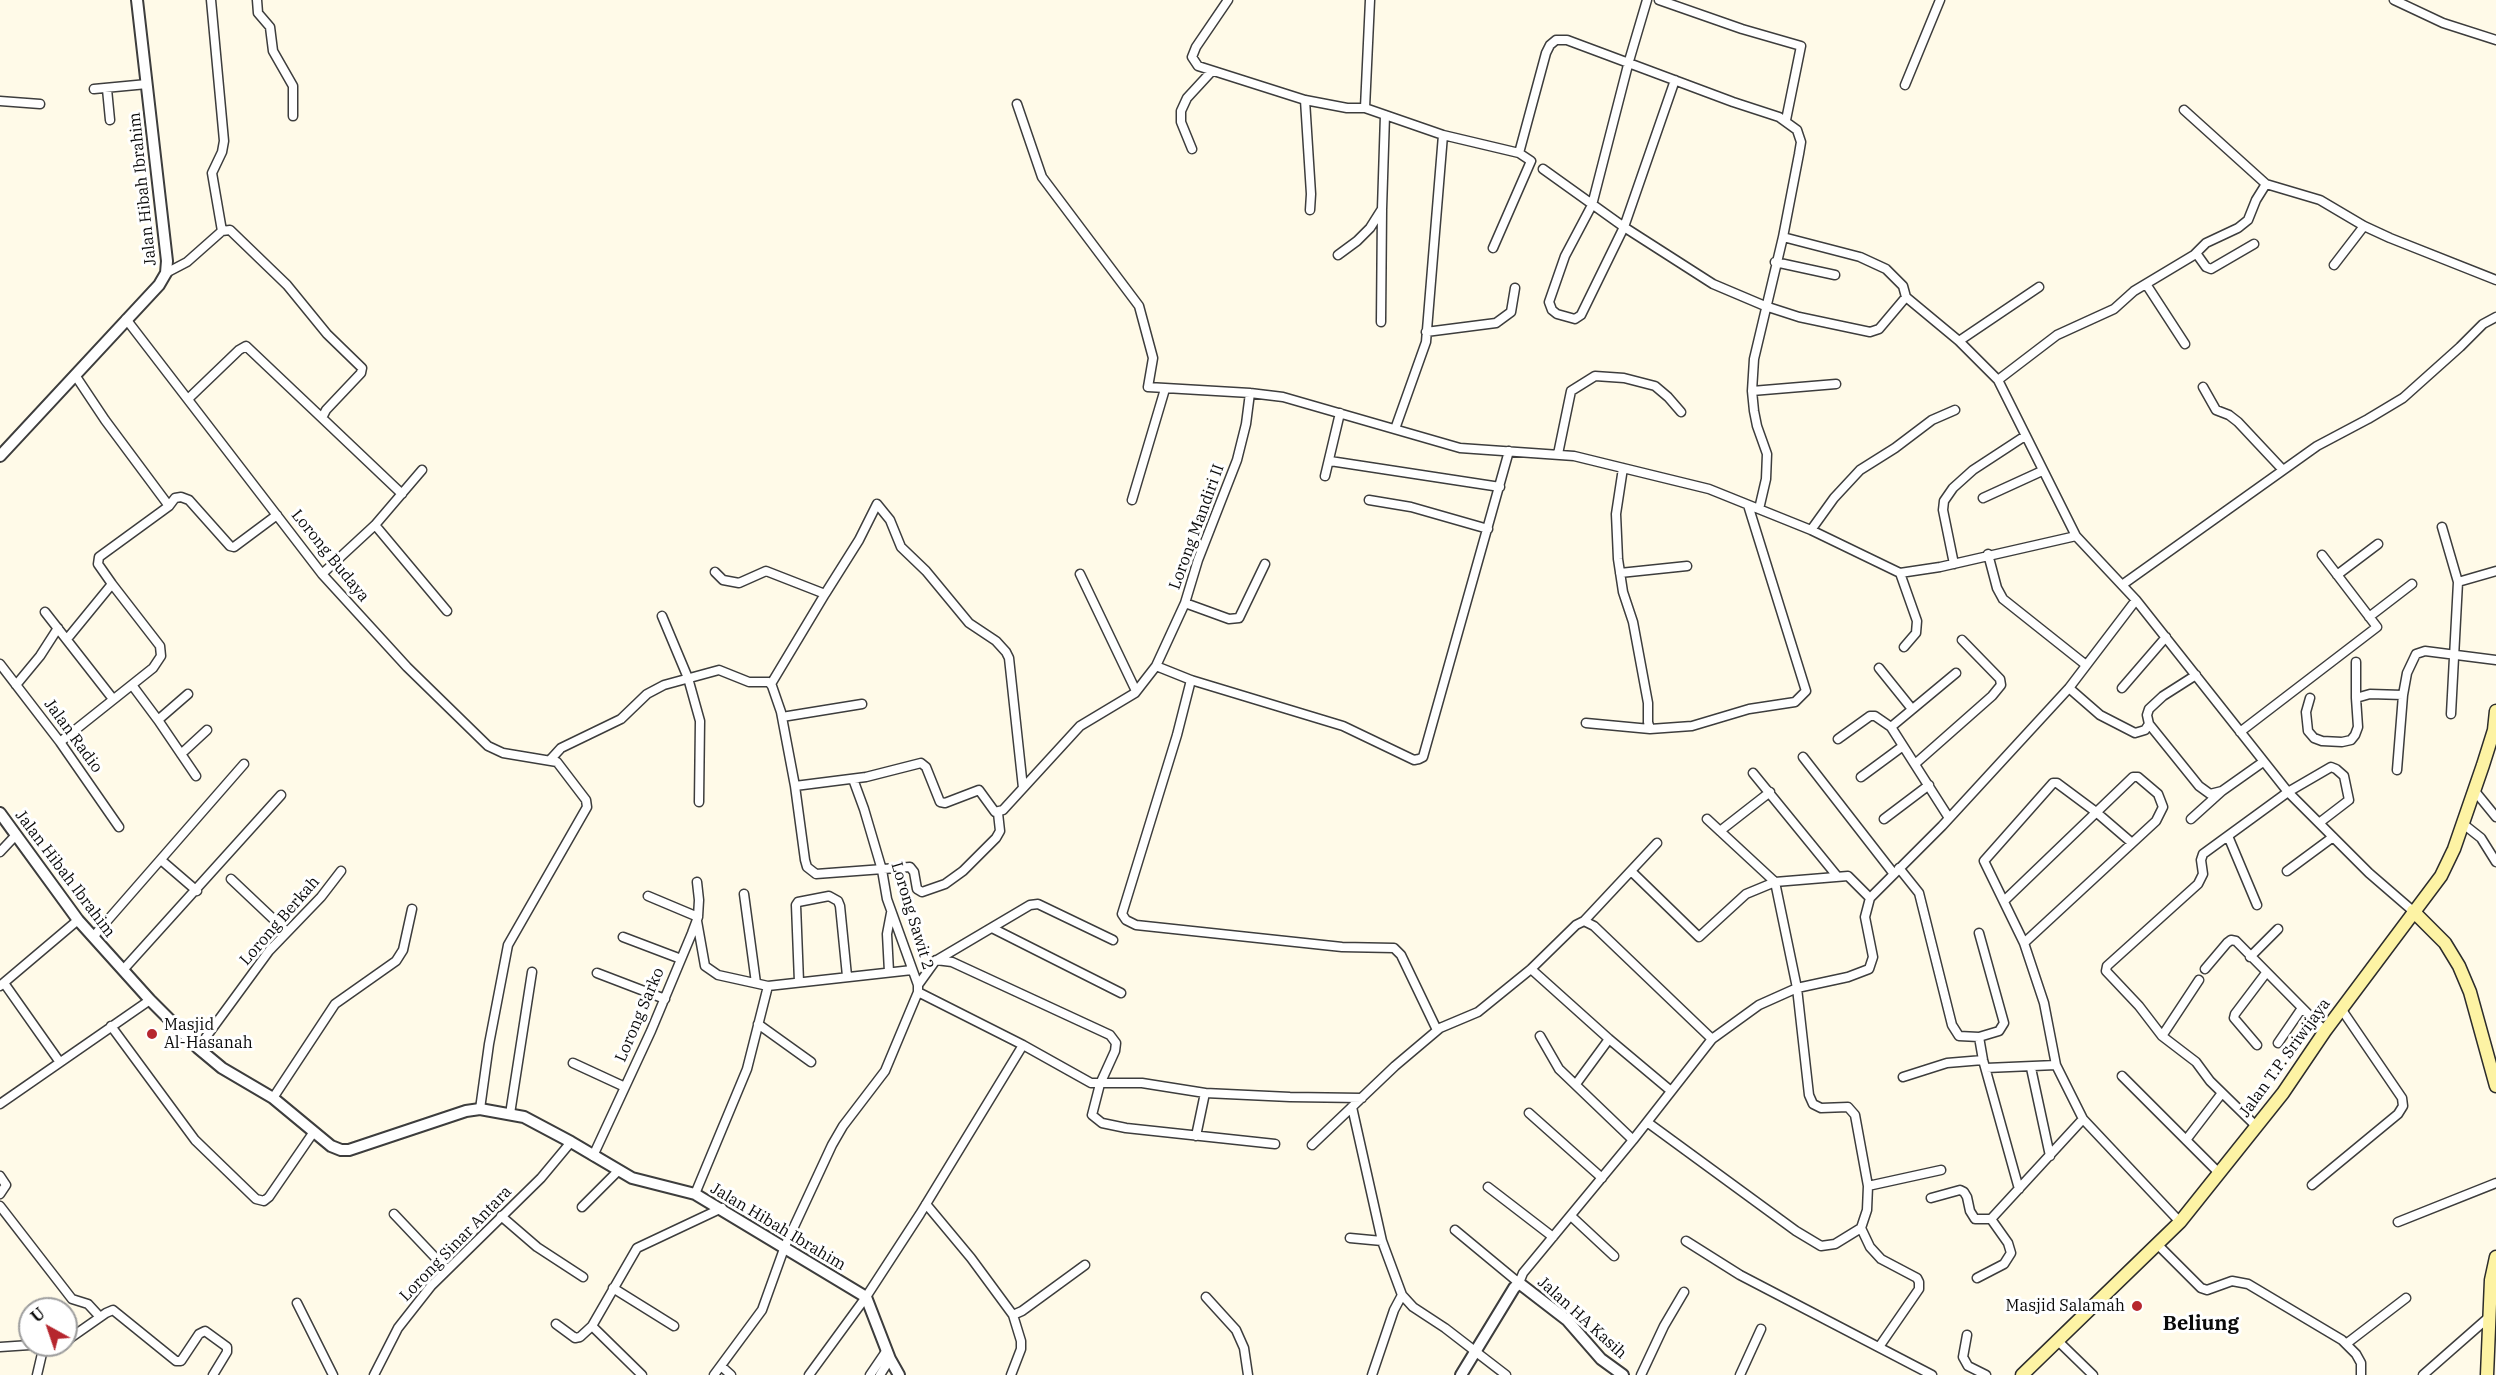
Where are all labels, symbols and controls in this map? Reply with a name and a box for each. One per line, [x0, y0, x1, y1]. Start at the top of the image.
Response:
street label: Jalan Hibah Ibrahim [125, 111, 161, 267]
street label: Lorong Mandiri II [1165, 462, 1229, 592]
street label: Lorong Budaya [287, 506, 373, 606]
street label: Jalan Radio [40, 695, 106, 777]
street label: Jalan Hibah Ibrahim [11, 807, 119, 941]
street label: Lorong Sawit 2 [886, 860, 938, 972]
street label: Lorong Berkah [236, 873, 324, 969]
street label: Lorong Sarko [612, 965, 668, 1065]
street label: Jalan T.P. Sriwijaya [2235, 995, 2335, 1121]
place label: Masjid Al-Hasanah [164, 1015, 253, 1053]
marker: Masjid Al-Hasanah [145, 1027, 159, 1041]
street label: Jalan Hibah Ibrahim [707, 1179, 849, 1275]
street label: Lorong Sinar Antara [396, 1182, 516, 1306]
street label: Jalan HA Kasih [1533, 1273, 1631, 1363]
place label: Masjid Salamah [2006, 1296, 2125, 1316]
north arrow [18, 1297, 78, 1357]
marker: Masjid Salamah [2130, 1299, 2144, 1313]
text: U [27, 1303, 49, 1326]
district label: Beliung [2163, 1312, 2239, 1336]

